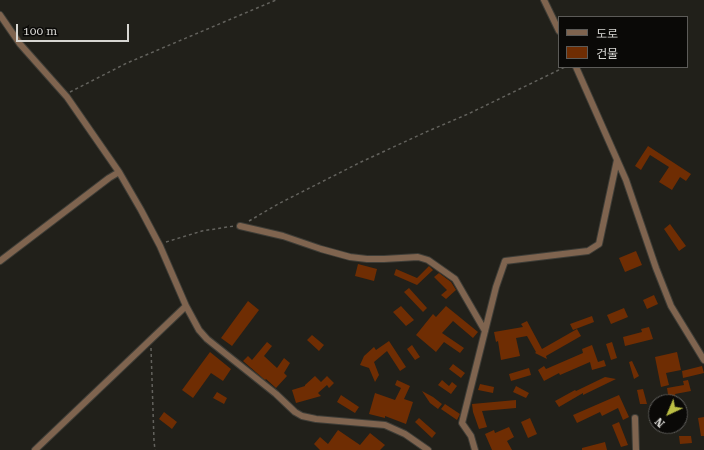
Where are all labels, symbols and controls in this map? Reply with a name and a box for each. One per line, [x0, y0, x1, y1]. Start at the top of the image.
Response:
scale bar [18, 16, 131, 42]
legend [558, 16, 688, 68]
text: 100 m [23, 24, 57, 38]
text: 도로 [596, 27, 618, 41]
text: 건물 [596, 47, 618, 61]
north arrow [648, 394, 688, 434]
text: N [652, 415, 668, 430]

